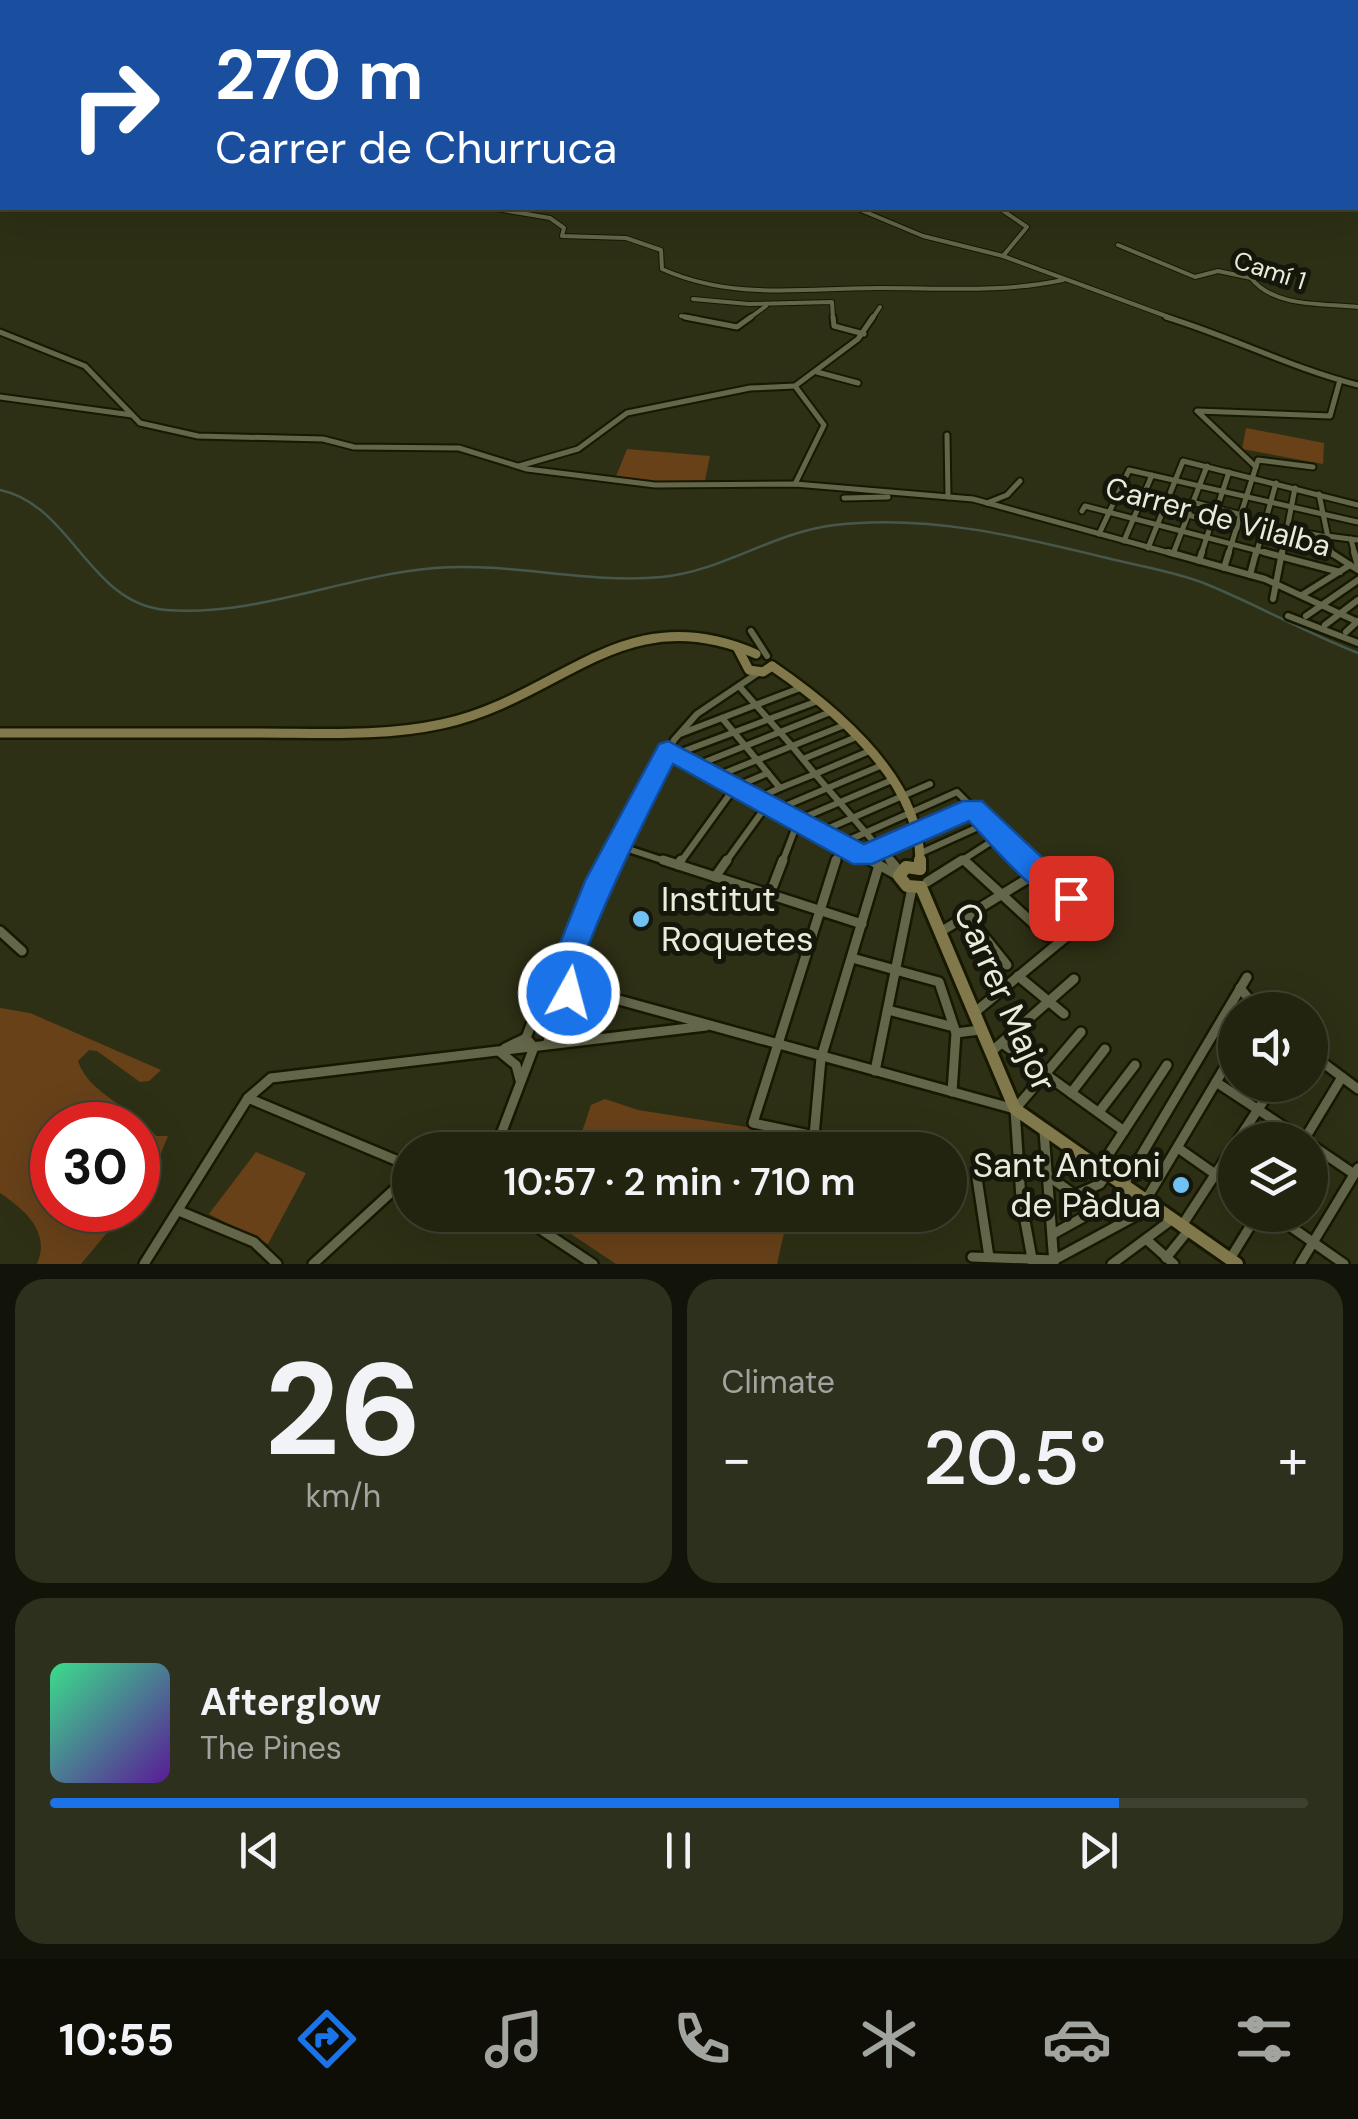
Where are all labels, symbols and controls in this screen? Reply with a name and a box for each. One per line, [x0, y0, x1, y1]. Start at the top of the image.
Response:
text: 270 m [215, 30, 424, 121]
icon: right [50, 40, 180, 170]
text: Carrer de Churruca [215, 118, 617, 177]
street label: Camí 1 [1230, 243, 1310, 298]
street label: Carrer de Vilalba [1101, 468, 1335, 565]
pin [1029, 856, 1114, 941]
icon: arrive [1044, 871, 1099, 926]
place label: Institut Roquetes [661, 876, 813, 962]
street label: Carrer Major [943, 895, 1067, 1099]
marker: Institut Roquetes [630, 908, 652, 930]
position arrow [517, 941, 621, 1045]
map controls [1218, 992, 1328, 1232]
button: sound [1218, 992, 1328, 1102]
speed limit sign: 30 [30, 1102, 160, 1232]
button: layers [1218, 1122, 1328, 1232]
place label: Sant Antoni de Pàdua [973, 1142, 1161, 1228]
text: 10:57 · 2 min · 710 m [504, 1157, 855, 1207]
marker: Sant Antoni de Pàdua [1170, 1174, 1192, 1196]
text: 26 [265, 1325, 422, 1494]
text: Climate [722, 1361, 835, 1403]
text: 20.5° [923, 1410, 1106, 1507]
text: − [722, 1423, 752, 1495]
text: + [1278, 1423, 1308, 1495]
text: km/h [305, 1475, 381, 1517]
text: Afterglow [200, 1677, 381, 1727]
text: The Pines [200, 1727, 342, 1769]
icon: previous [232, 1823, 287, 1878]
icon: pause [651, 1823, 706, 1878]
icon: next [1071, 1823, 1126, 1878]
icon: directions [292, 2004, 362, 2074]
icon: music [479, 2004, 549, 2074]
icon: phone [667, 2004, 737, 2074]
icon: climate [854, 2004, 924, 2074]
icon: car [1042, 2004, 1112, 2074]
icon: filters [1229, 2004, 1299, 2074]
text: 10:55 [59, 2010, 174, 2069]

